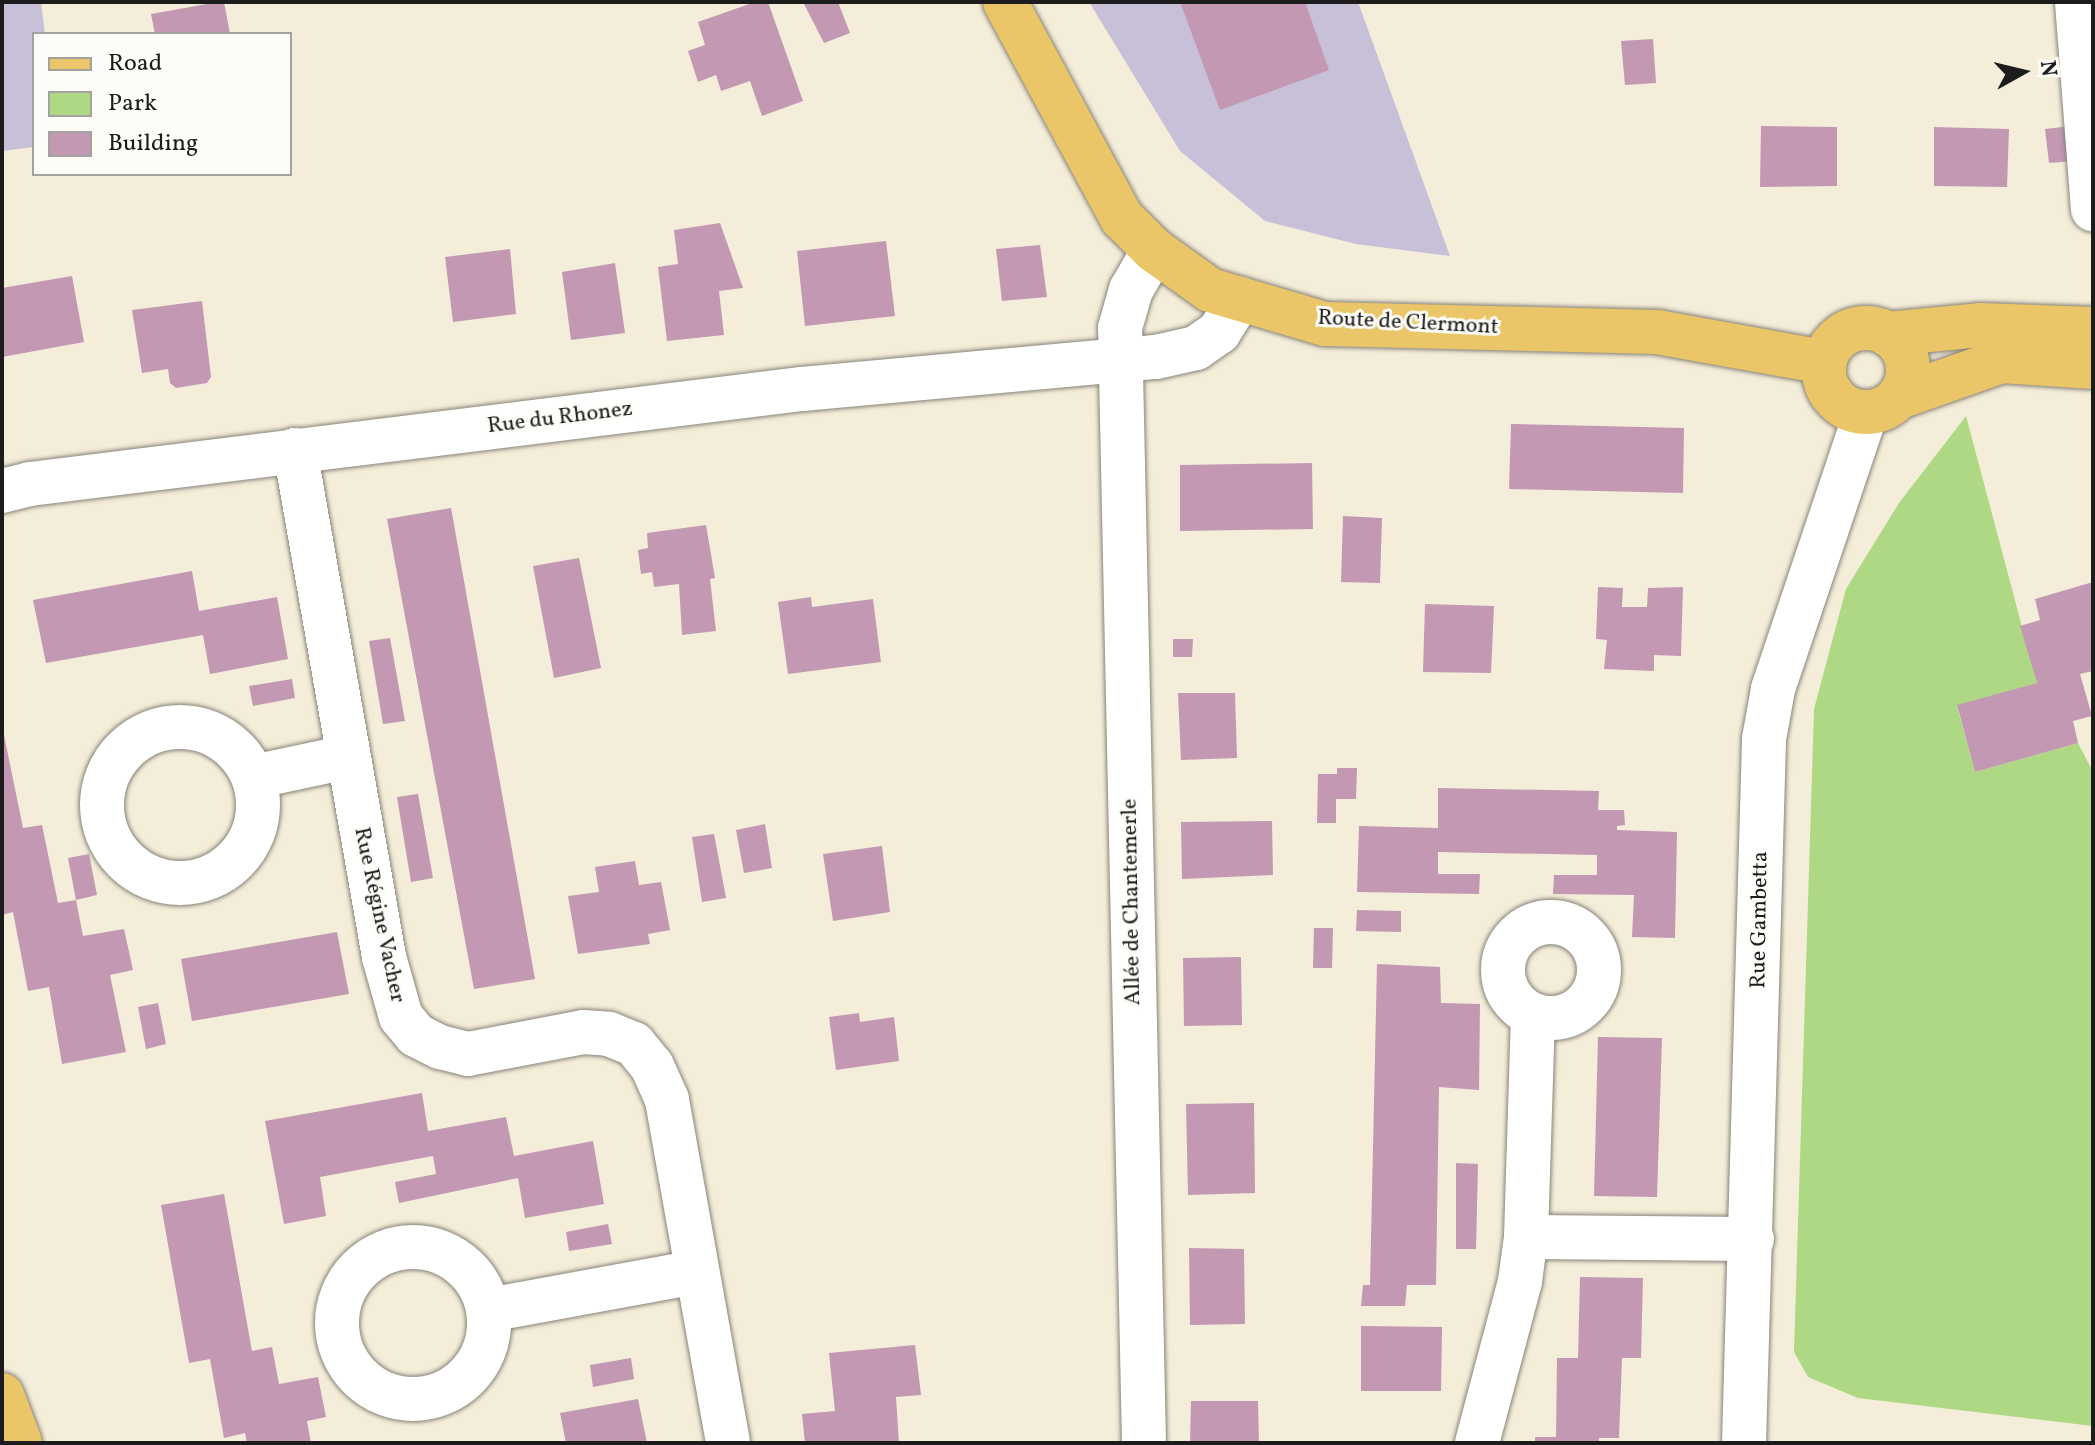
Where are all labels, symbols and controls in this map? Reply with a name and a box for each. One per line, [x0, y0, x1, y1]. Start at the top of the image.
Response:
legend [32, 32, 292, 176]
north arrow [1983, 32, 2063, 112]
text: Road [108, 47, 162, 81]
text: N [2031, 59, 2064, 79]
text: Park [108, 87, 157, 121]
text: Building [108, 127, 198, 161]
street label: Route de Clermont [1317, 305, 1499, 341]
street label: Rue du Rhonez [486, 396, 634, 440]
street label: Allée de Chantemerle [1117, 798, 1147, 1006]
street label: Rue Régine Vacher [347, 825, 411, 1005]
street label: Rue Gambetta [1746, 851, 1774, 989]

